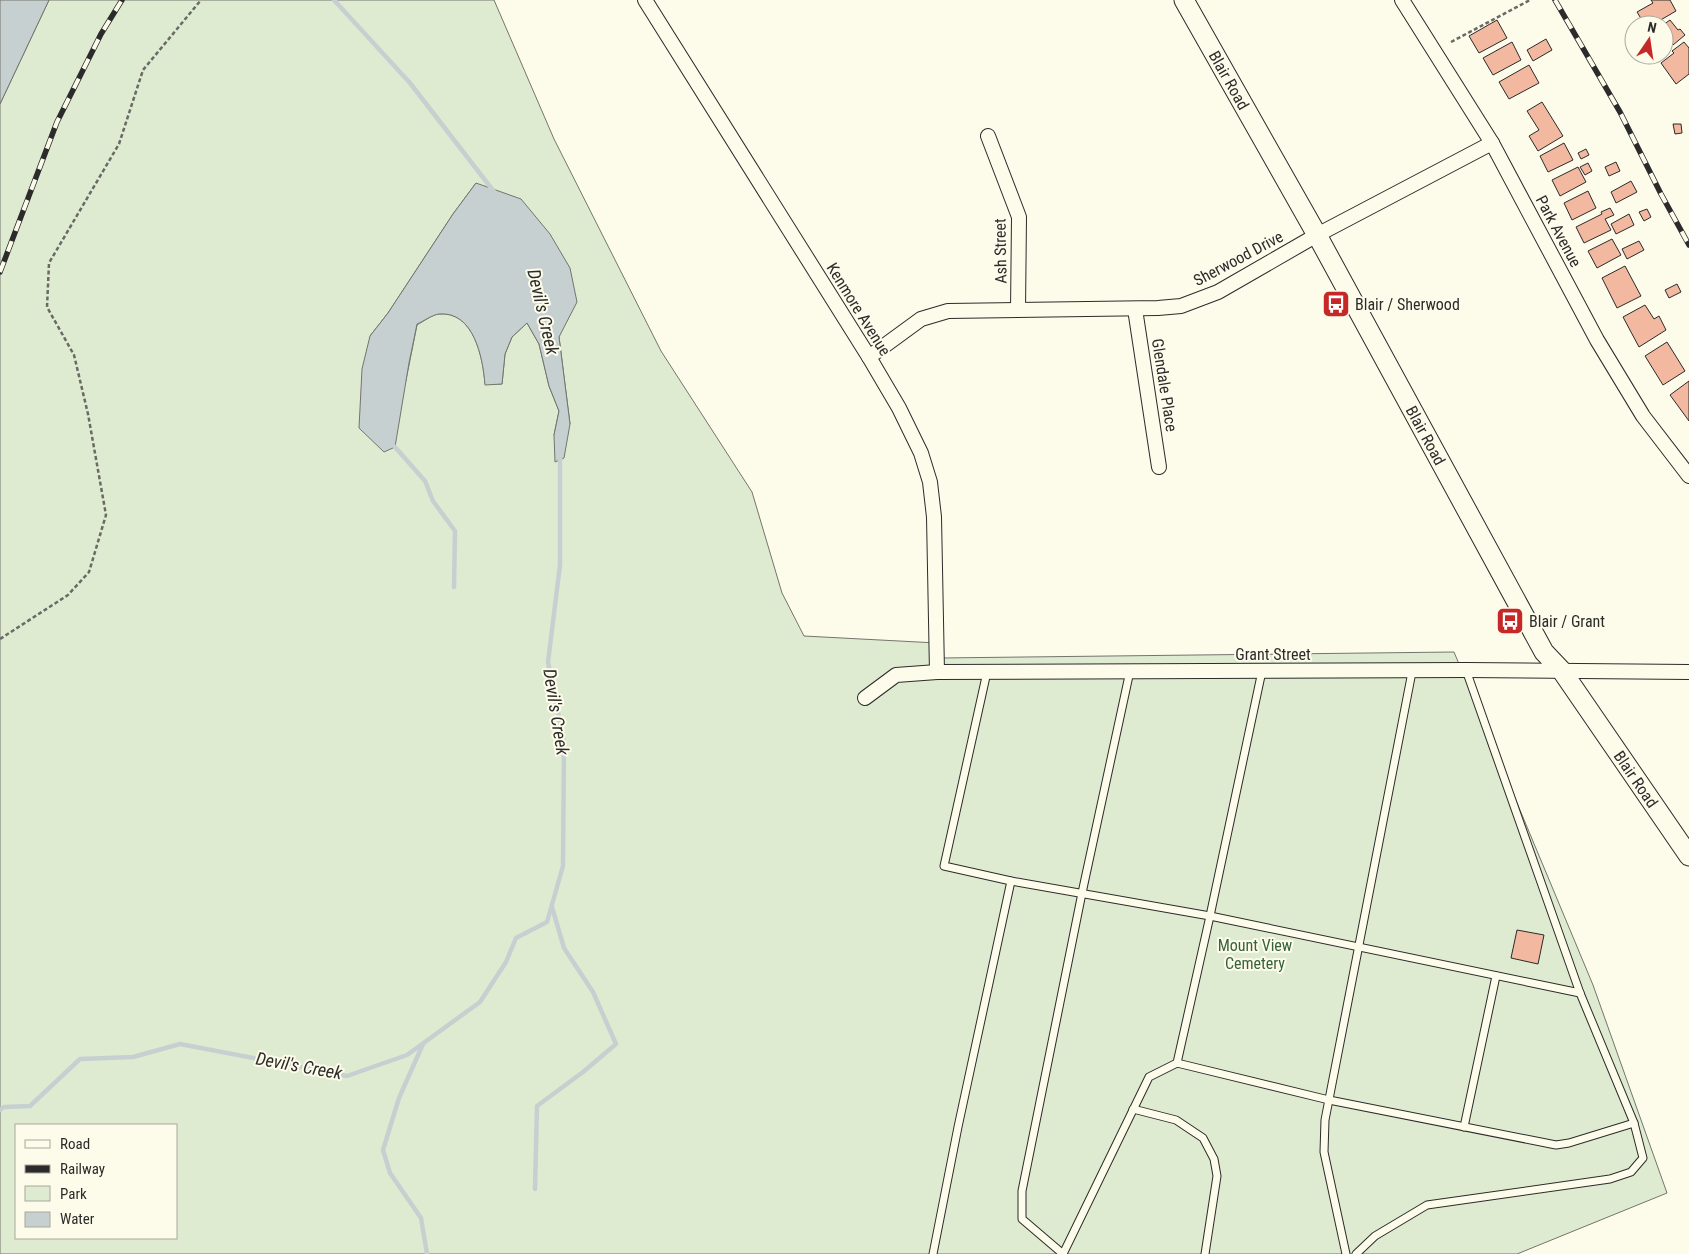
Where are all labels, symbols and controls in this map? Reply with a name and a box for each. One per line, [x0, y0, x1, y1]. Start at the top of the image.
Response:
north arrow [1624, 15, 1674, 65]
text: N [1646, 19, 1658, 36]
street label: Blair Road [1205, 48, 1253, 113]
street label: Park Avenue [1532, 192, 1585, 270]
street label: Ash Street [990, 218, 1011, 284]
street label: Sherwood Drive [1190, 227, 1286, 290]
street label: Kenmore Avenue [822, 259, 895, 359]
water label: Devil's Creek [523, 267, 564, 358]
bus stop icon: Blair / Sherwood [1321, 289, 1351, 319]
place label: Blair / Sherwood [1355, 295, 1460, 314]
street label: Glendale Place [1148, 337, 1181, 433]
street label: Blair Road [1402, 403, 1449, 468]
bus stop icon: Blair / Grant [1495, 606, 1525, 636]
place label: Blair / Grant [1529, 612, 1605, 631]
street label: Grant Street [1235, 645, 1311, 664]
water label: Devil's Creek [539, 667, 574, 758]
street label: Blair Road [1610, 747, 1662, 811]
park label: Mount View Cemetery [1218, 936, 1292, 973]
water label: Devil's Creek [254, 1048, 345, 1084]
legend [15, 1124, 178, 1239]
text: Road [60, 1135, 90, 1153]
text: Railway [60, 1160, 105, 1178]
text: Park [60, 1185, 87, 1203]
text: Water [60, 1210, 95, 1228]

